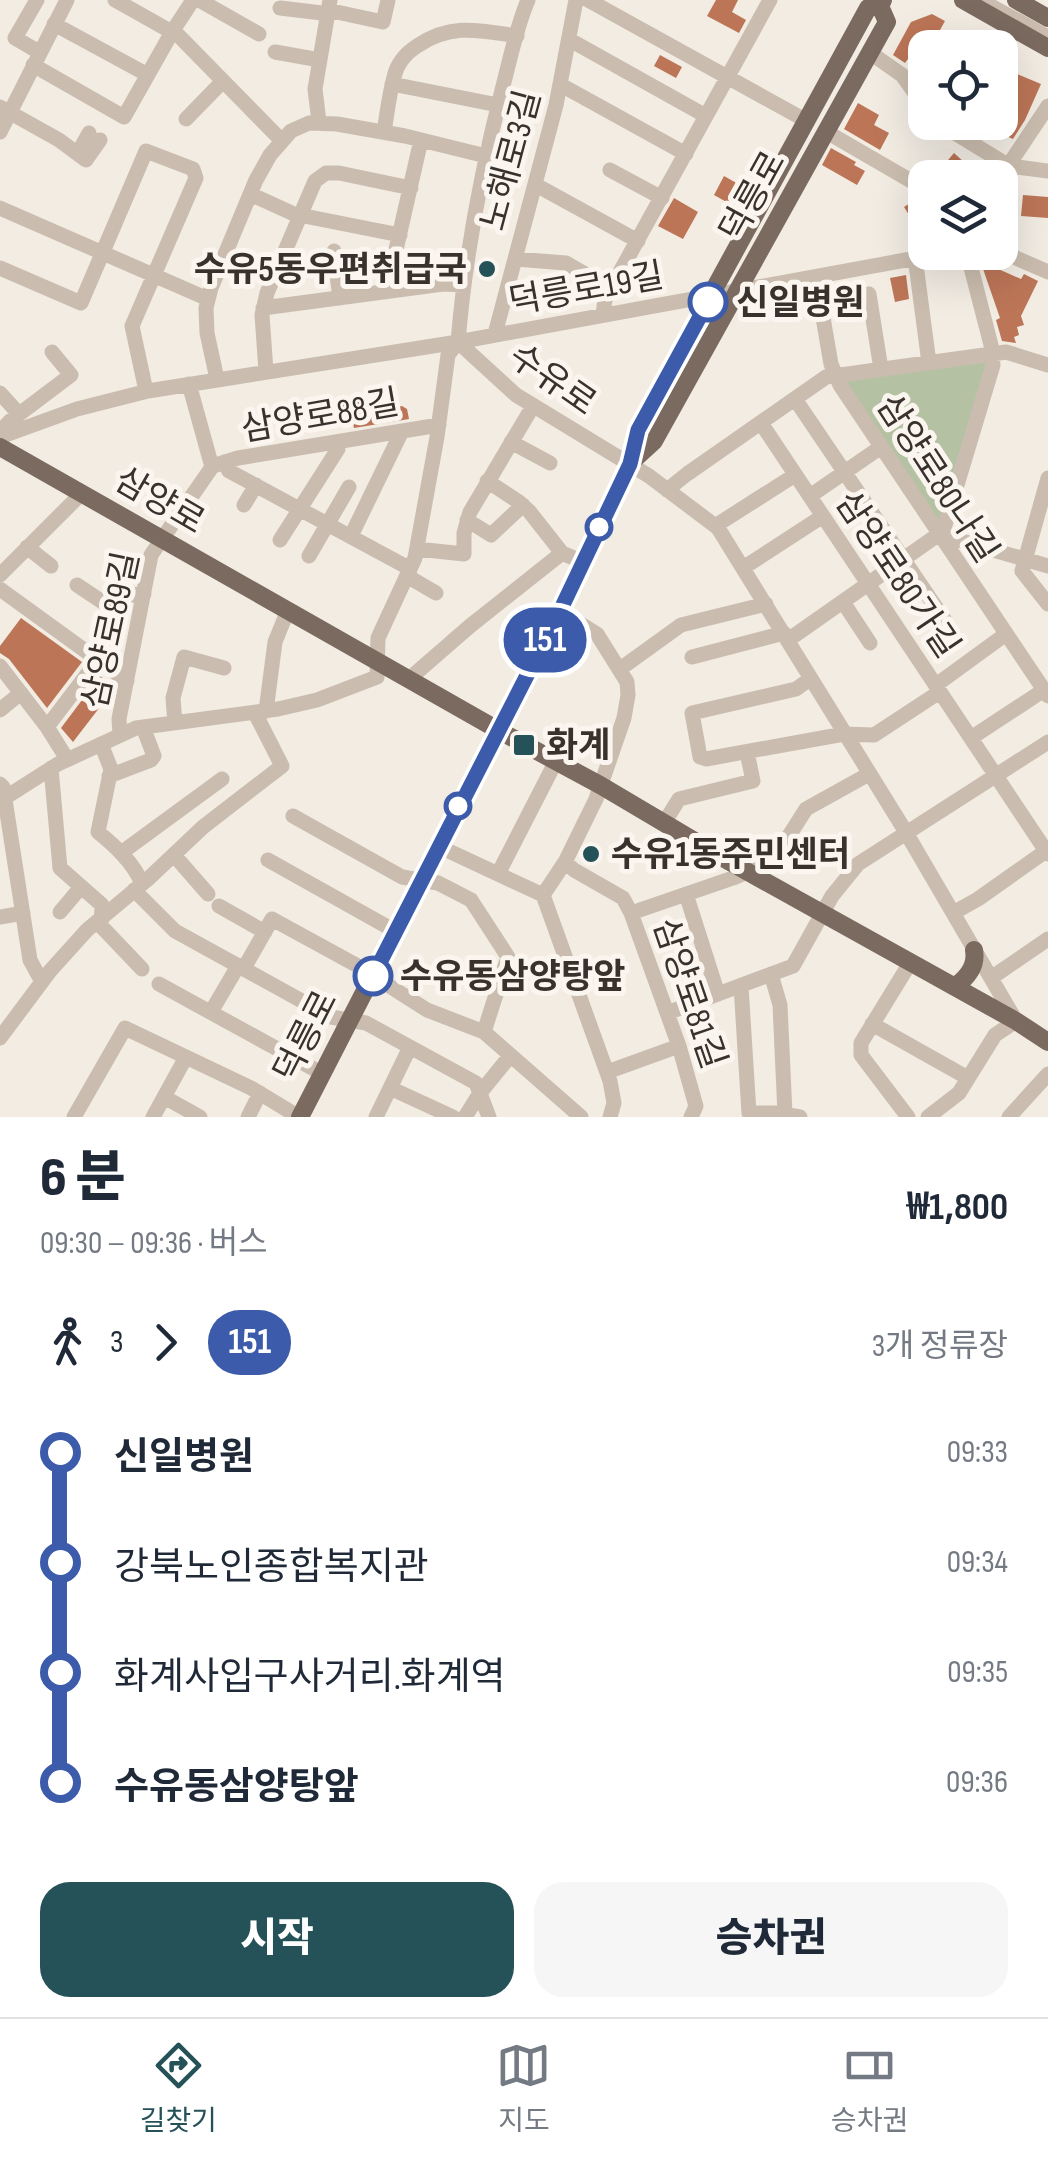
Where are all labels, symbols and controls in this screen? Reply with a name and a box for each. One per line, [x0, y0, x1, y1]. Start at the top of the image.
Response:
map controls [908, 30, 1018, 270]
button: locate [908, 30, 1018, 140]
street label: 노해로3길 [472, 86, 551, 235]
street label: 덕릉로 [711, 144, 796, 249]
button: layers [908, 160, 1018, 270]
place label: 수유5동우편취급국 [194, 249, 467, 292]
street label: 덕릉로19길 [505, 255, 667, 324]
marker: 수유5동우편취급국 [476, 258, 498, 280]
place label: 신일병원 [736, 282, 865, 325]
marker: 신일병원 [689, 283, 727, 321]
street label: 수유로 [500, 335, 604, 426]
street label: 삼양로88길 [238, 381, 403, 451]
street label: 삼양로80나길 [866, 387, 1007, 571]
street label: 삼양로 [107, 459, 212, 544]
street label: 삼양로80가길 [825, 483, 968, 666]
unlabelled marker [586, 514, 612, 540]
street label: 삼양로89길 [74, 548, 149, 713]
line badge: 151 [488, 608, 602, 672]
text: 151 [524, 619, 566, 662]
place label: 화계 [546, 725, 610, 768]
marker: 화계 [511, 732, 537, 758]
unlabelled marker [445, 793, 471, 819]
place label: 수유1동주민센터 [611, 834, 850, 877]
marker: 수유1동주민센터 [580, 843, 602, 865]
street label: 삼양로81길 [643, 913, 734, 1074]
place label: 수유동삼양탕앞 [400, 956, 625, 999]
marker: 수유동삼양탕앞 [354, 957, 392, 995]
street label: 덕릉로 [265, 984, 347, 1089]
text: 6 분 [40, 1145, 126, 1212]
text: ₩1,800 [907, 1185, 1008, 1230]
text: 09:30 – 09:36 · 버스 [40, 1224, 268, 1263]
icon: walk [40, 1315, 95, 1370]
icon: forward [138, 1315, 193, 1370]
text: 151 [228, 1321, 271, 1364]
text: 3 [110, 1323, 123, 1362]
text: 3개 정류장 [872, 1327, 1008, 1366]
text: 09:33 [947, 1433, 1008, 1472]
text: 신일병원 [114, 1435, 254, 1480]
text: 09:34 [947, 1543, 1008, 1582]
text: 강북노인종합복지관 [114, 1545, 429, 1590]
text: 09:35 [947, 1653, 1008, 1692]
text: 화계사입구사거리.화계역 [114, 1655, 506, 1700]
text: 09:36 [946, 1763, 1008, 1802]
text: 수유동삼양탕앞 [114, 1765, 359, 1810]
button: 시작 [40, 1882, 514, 1997]
button: 승차권 [534, 1882, 1008, 1997]
tab: 길찾기 [140, 2038, 217, 2138]
tab: 지도 [496, 2038, 551, 2138]
tab: 승차권 [831, 2038, 908, 2138]

